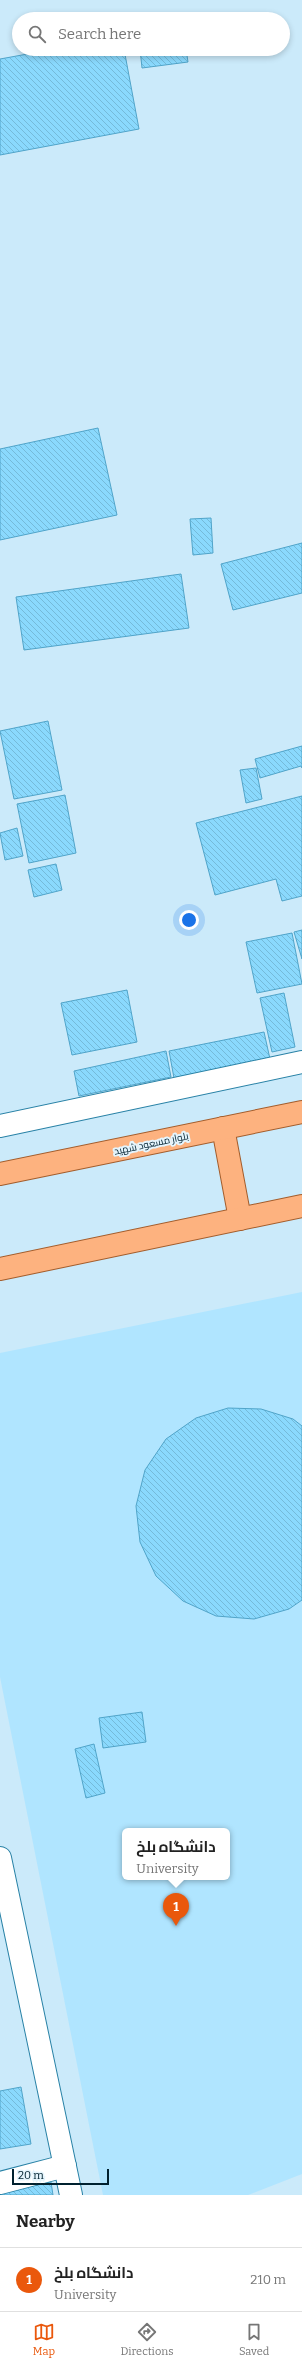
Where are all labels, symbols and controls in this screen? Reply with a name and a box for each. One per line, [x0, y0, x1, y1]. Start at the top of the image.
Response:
search box [12, 12, 290, 56]
icon: search [26, 23, 48, 45]
text: Search here [58, 25, 141, 43]
your location [179, 910, 199, 930]
street label: بلوار مسعود شهید [113, 1130, 190, 1158]
popup [122, 1828, 230, 1880]
text: دانشگاه بلخ [136, 1838, 216, 1856]
text: University [136, 1861, 199, 1876]
pin: 1 [163, 1893, 189, 1926]
scale bar [12, 2167, 109, 2186]
text: 20 m [18, 2169, 44, 2182]
text: Nearby [16, 2211, 75, 2232]
text: دانشگاه بلخ [54, 2264, 133, 2282]
text: 1 [26, 2272, 32, 2287]
text: 210 m [250, 2272, 286, 2287]
text: University [54, 2287, 116, 2302]
tab: Map [33, 2321, 55, 2358]
tab: Directions [121, 2321, 173, 2358]
tab: Saved [239, 2321, 269, 2358]

